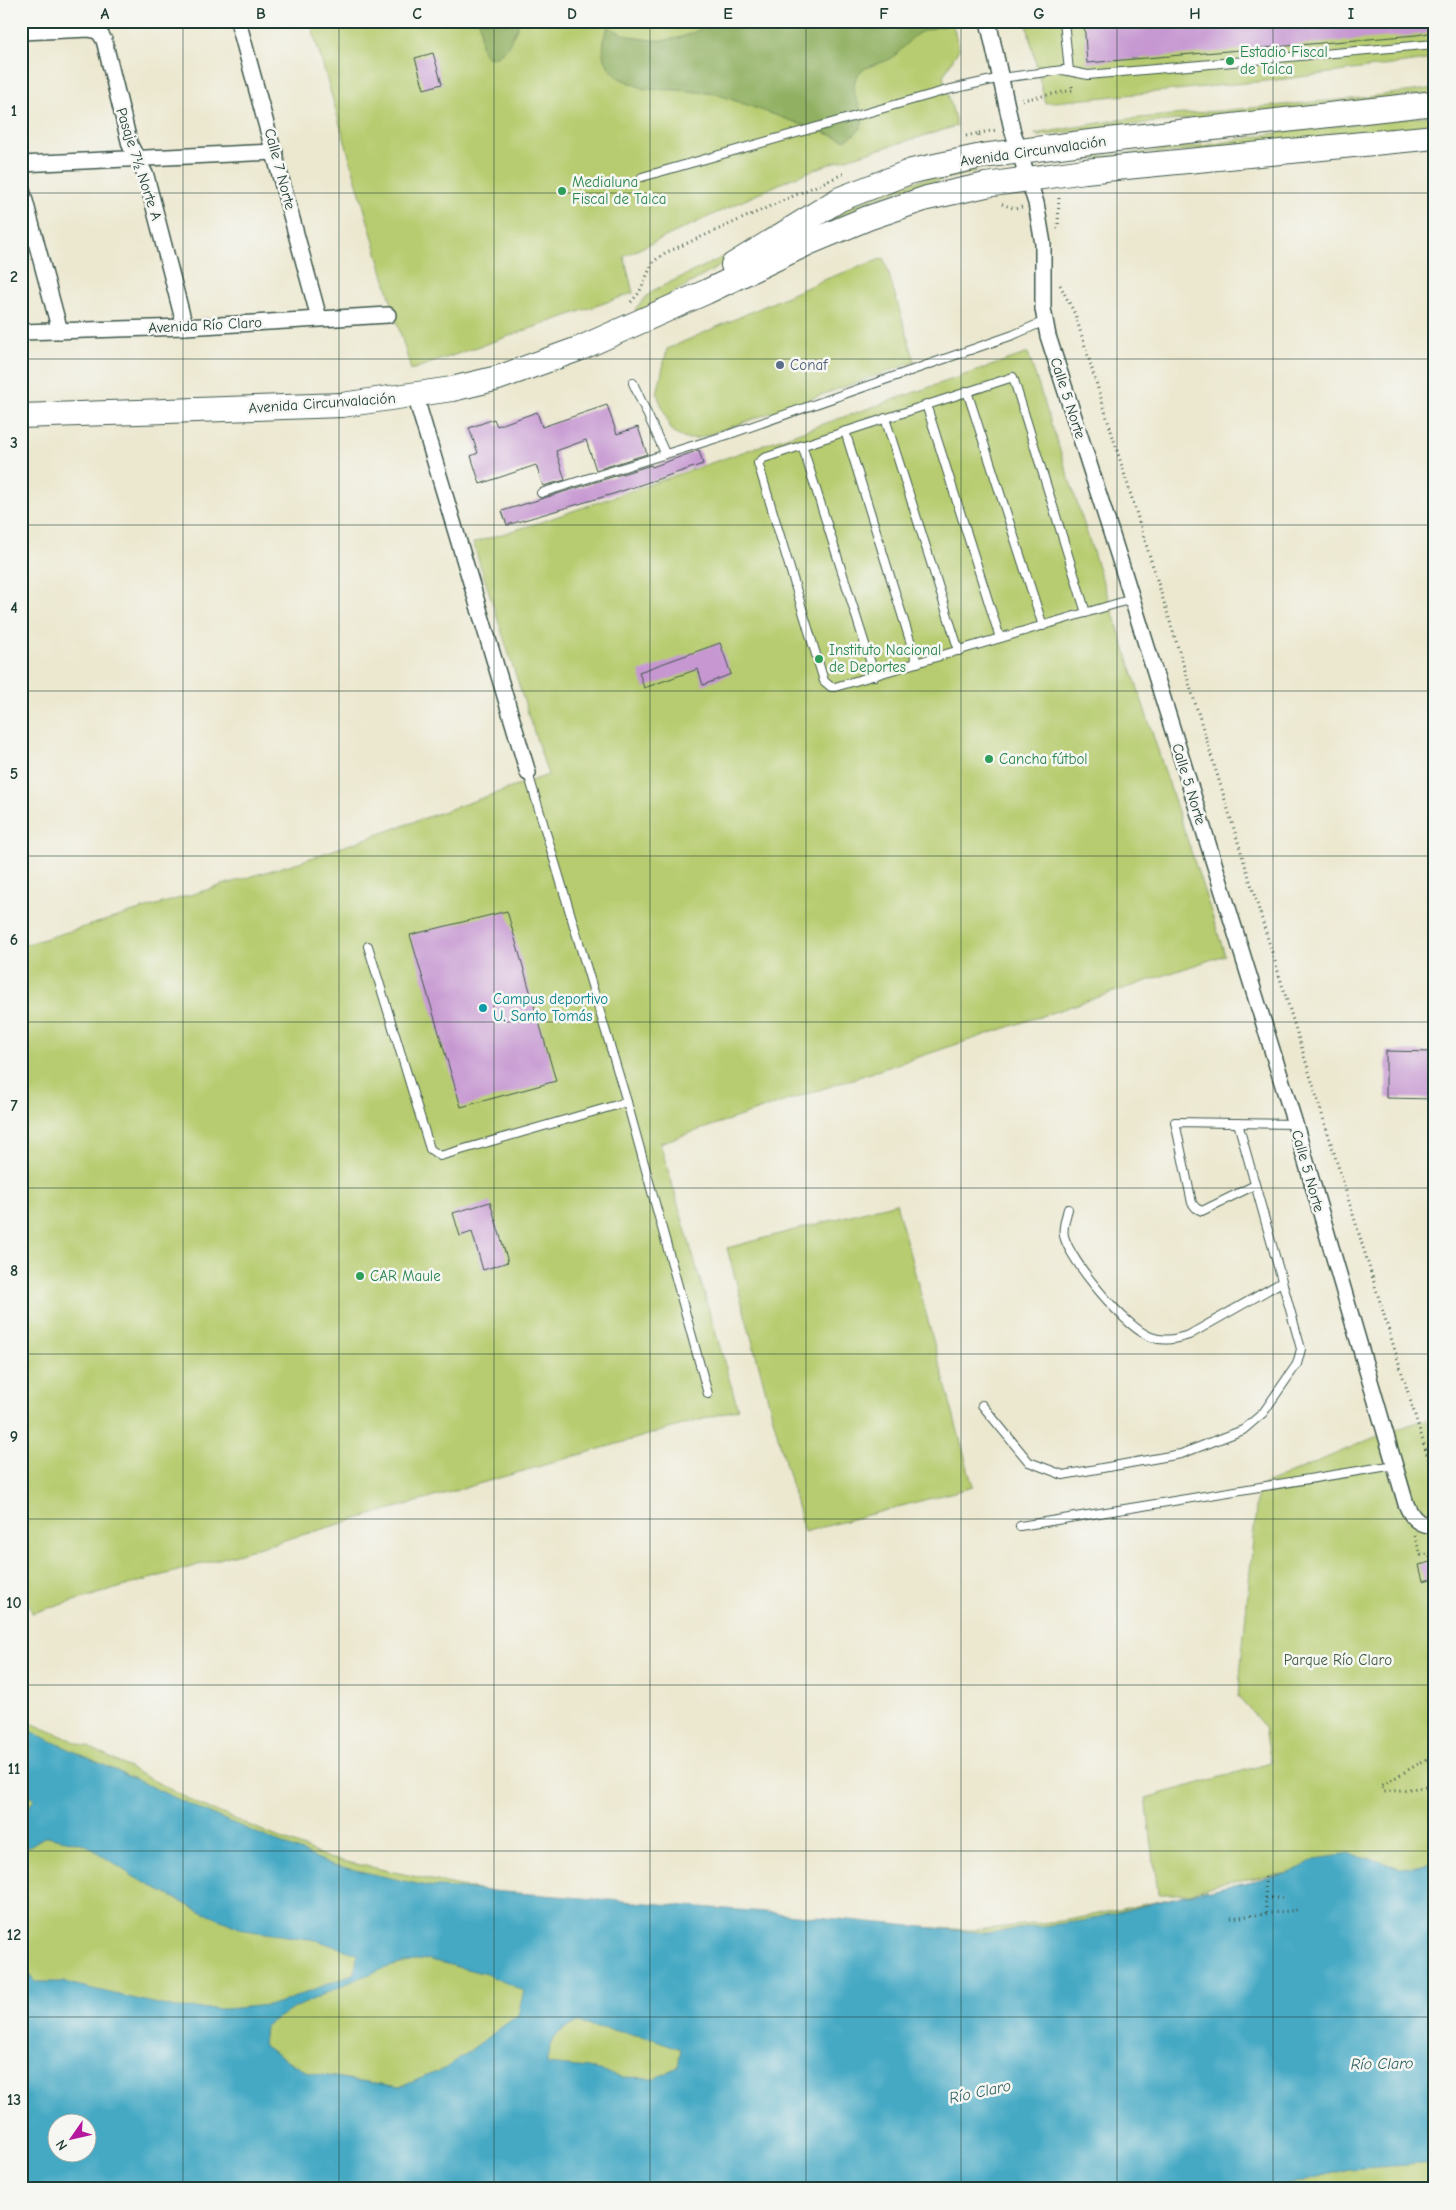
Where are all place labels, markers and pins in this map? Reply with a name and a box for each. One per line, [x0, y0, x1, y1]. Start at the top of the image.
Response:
place label: Estadio Fiscal de Talca [1240, 43, 1328, 78]
marker: Estadio Fiscal de Talca [1224, 55, 1236, 67]
place label: Medialuna Fiscal de Talca [572, 173, 666, 208]
marker: Medialuna Fiscal de Talca [556, 185, 568, 197]
place label: Conaf [790, 356, 828, 374]
marker: Conaf [774, 359, 786, 371]
place label: Instituto Nacional de Deportes [829, 641, 941, 676]
marker: Instituto Nacional de Deportes [813, 653, 825, 665]
place label: Cancha fútbol [999, 750, 1088, 768]
marker: Cancha fútbol [983, 753, 995, 765]
place label: Campus deportivo U. Santo Tomás [493, 990, 608, 1025]
marker: Campus deportivo U. Santo Tomás [477, 1002, 489, 1014]
place label: CAR Maule [370, 1267, 441, 1285]
marker: CAR Maule [354, 1270, 366, 1282]

